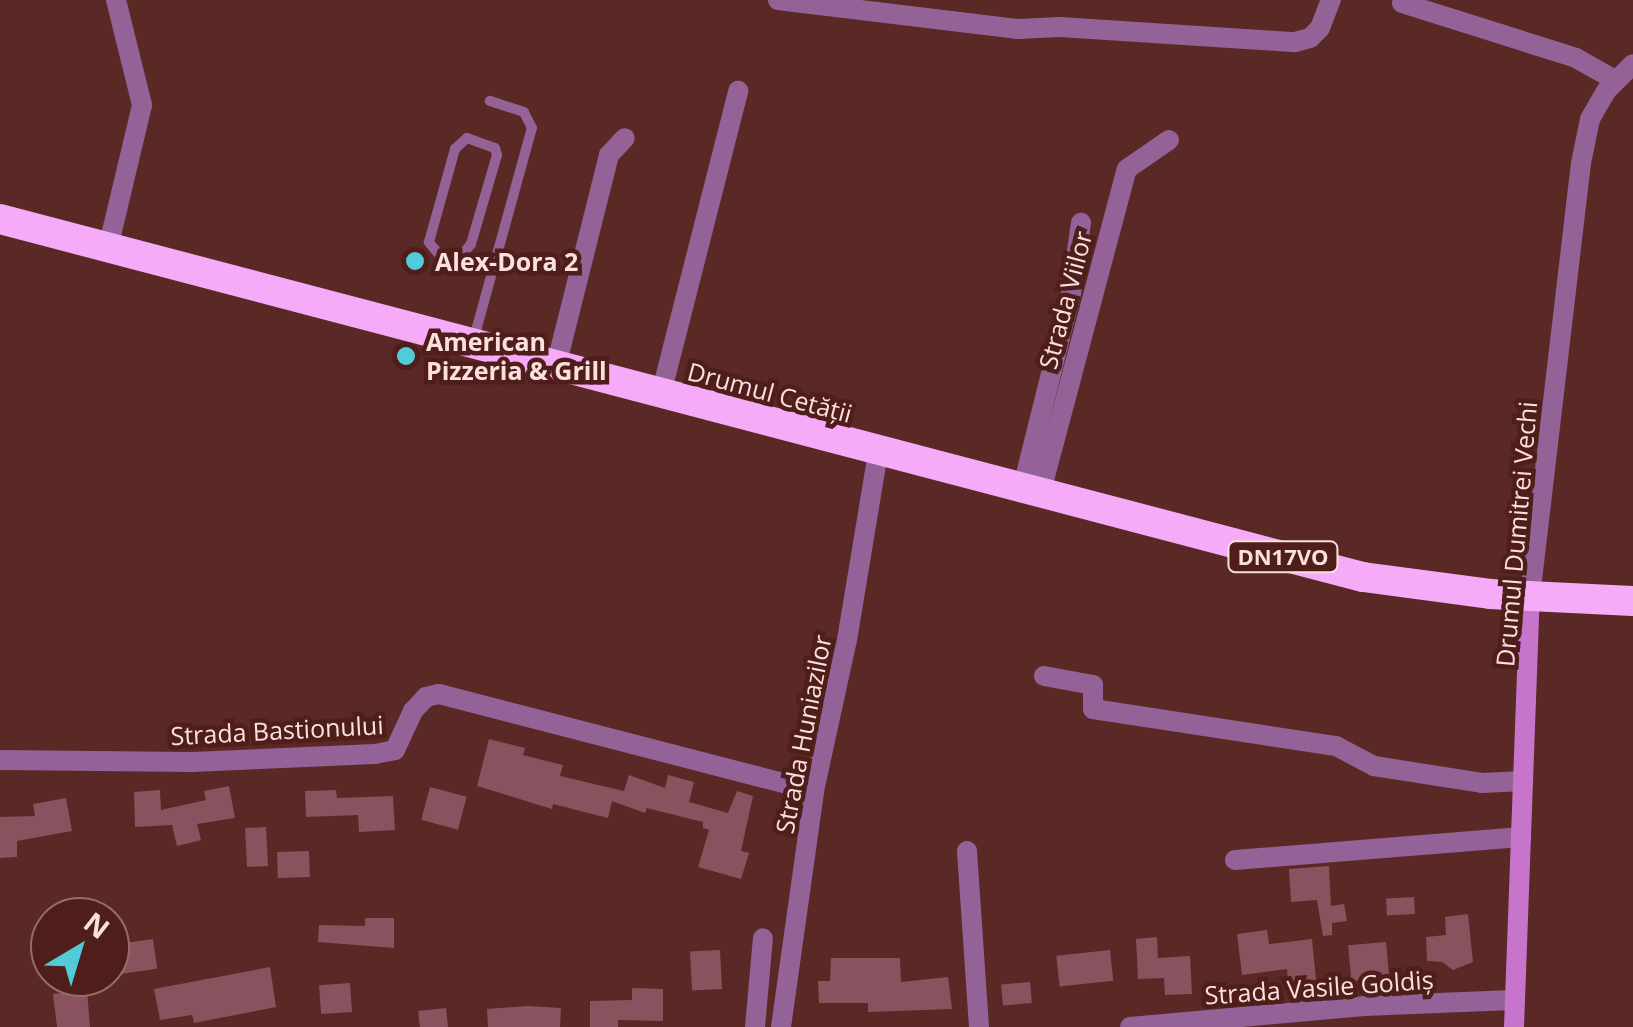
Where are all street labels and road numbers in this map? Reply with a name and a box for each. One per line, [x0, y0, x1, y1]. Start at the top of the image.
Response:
street label: Strada Viilor [1032, 228, 1098, 372]
street label: Drumul Cetății [684, 356, 856, 428]
street label: Drumul Dumitrei Vechi [1489, 400, 1543, 668]
road number: DN17VO [1226, 540, 1340, 574]
street label: Strada Huniazilor [769, 632, 837, 836]
street label: Strada Bastionului [170, 709, 384, 751]
street label: Strada Vasile Goldiș [1204, 964, 1434, 1010]

